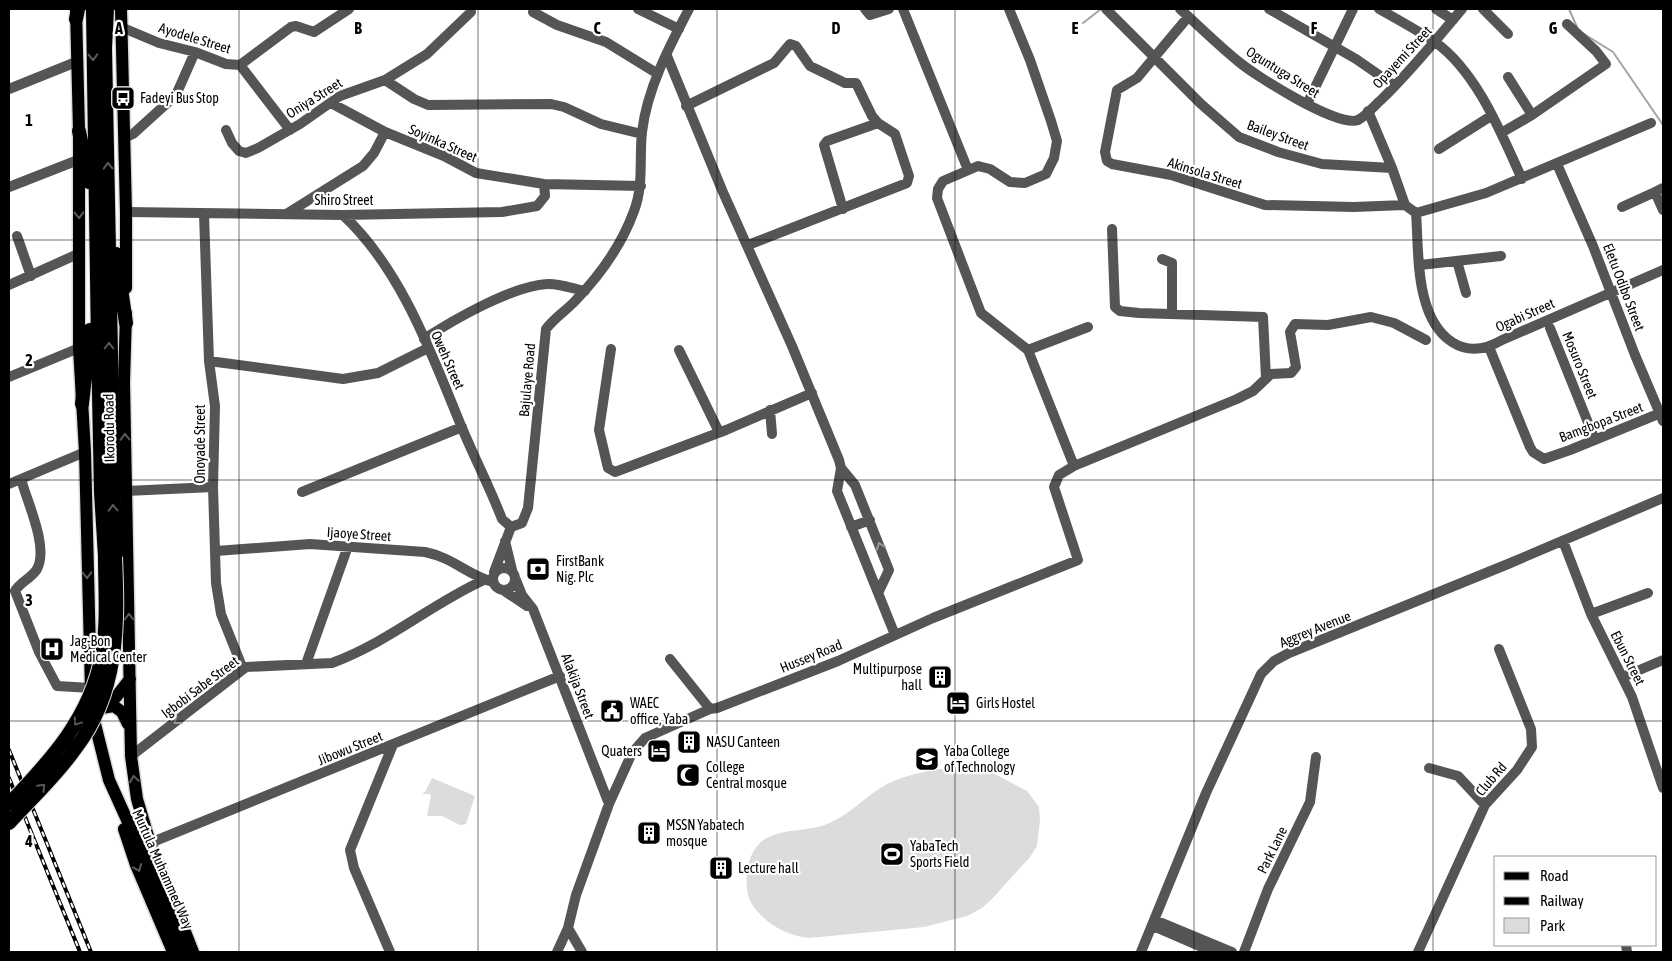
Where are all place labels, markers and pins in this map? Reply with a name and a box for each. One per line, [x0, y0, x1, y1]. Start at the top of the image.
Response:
bus stop icon: Fadeyi Bus Stop [110, 85, 136, 111]
place label: Fadeyi Bus Stop [140, 90, 219, 106]
place label: FirstBank Nig. Plc [556, 553, 604, 585]
bank icon: FirstBank Nig. Plc [525, 556, 551, 582]
place label: Jag-Bon Medical Center [70, 633, 148, 665]
hospital icon: Jag-Bon Medical Center [39, 636, 65, 662]
place label: Multipurpose hall [853, 661, 922, 693]
building icon: Multipurpose hall [927, 664, 953, 690]
hotel icon: Girls Hostel [945, 690, 971, 716]
place label: WAEC office, Yaba [630, 695, 688, 727]
place label: Girls Hostel [976, 695, 1035, 711]
public building icon: WAEC office, Yaba [599, 698, 625, 724]
building icon: NASU Canteen [676, 729, 702, 755]
place label: NASU Canteen [706, 734, 780, 750]
hotel icon: Quaters [646, 738, 672, 764]
place label: Quaters [601, 743, 642, 759]
place label: Yaba College of Technology [944, 743, 1015, 775]
school or university icon: Yaba College of Technology [914, 746, 940, 772]
place label: College Central mosque [706, 759, 787, 791]
mosque icon: College Central mosque [675, 762, 701, 788]
place label: MSSN Yabatech mosque [666, 817, 745, 849]
building icon: MSSN Yabatech mosque [636, 820, 662, 846]
place label: YabaTech Sports Field [910, 838, 969, 870]
sports icon: YabaTech Sports Field [879, 841, 905, 867]
building icon: Lecture hall [708, 855, 734, 881]
place label: Lecture hall [738, 860, 799, 876]

